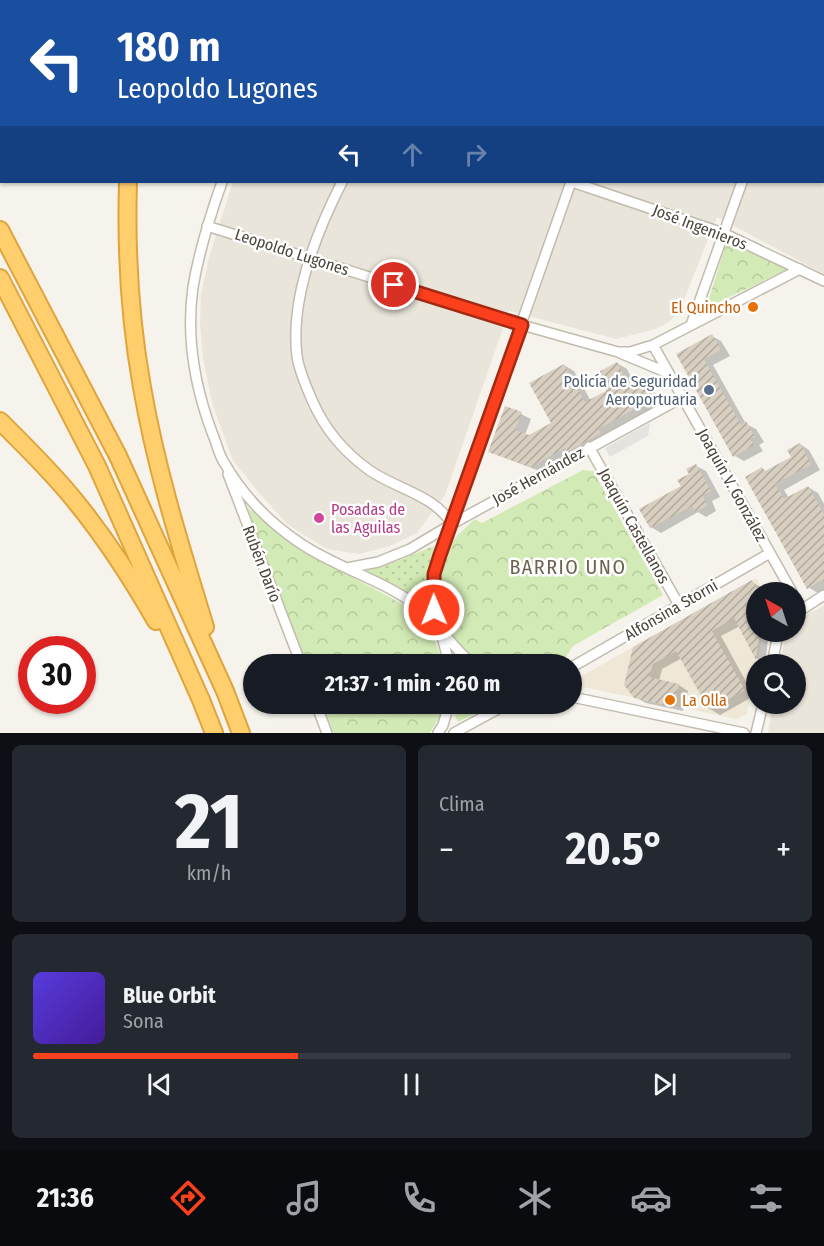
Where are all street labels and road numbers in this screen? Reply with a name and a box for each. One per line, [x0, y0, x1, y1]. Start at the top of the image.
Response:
street label: José Ingenieros [650, 200, 750, 254]
street label: Leopoldo Lugones [232, 225, 352, 279]
street label: Joaquín V. González [693, 425, 771, 545]
street label: José Hernández [489, 443, 587, 509]
street label: Joaquín Castellanos [594, 465, 674, 587]
street label: Rubén Darío [239, 523, 285, 605]
street label: Alfonsina Storni [621, 576, 721, 644]

